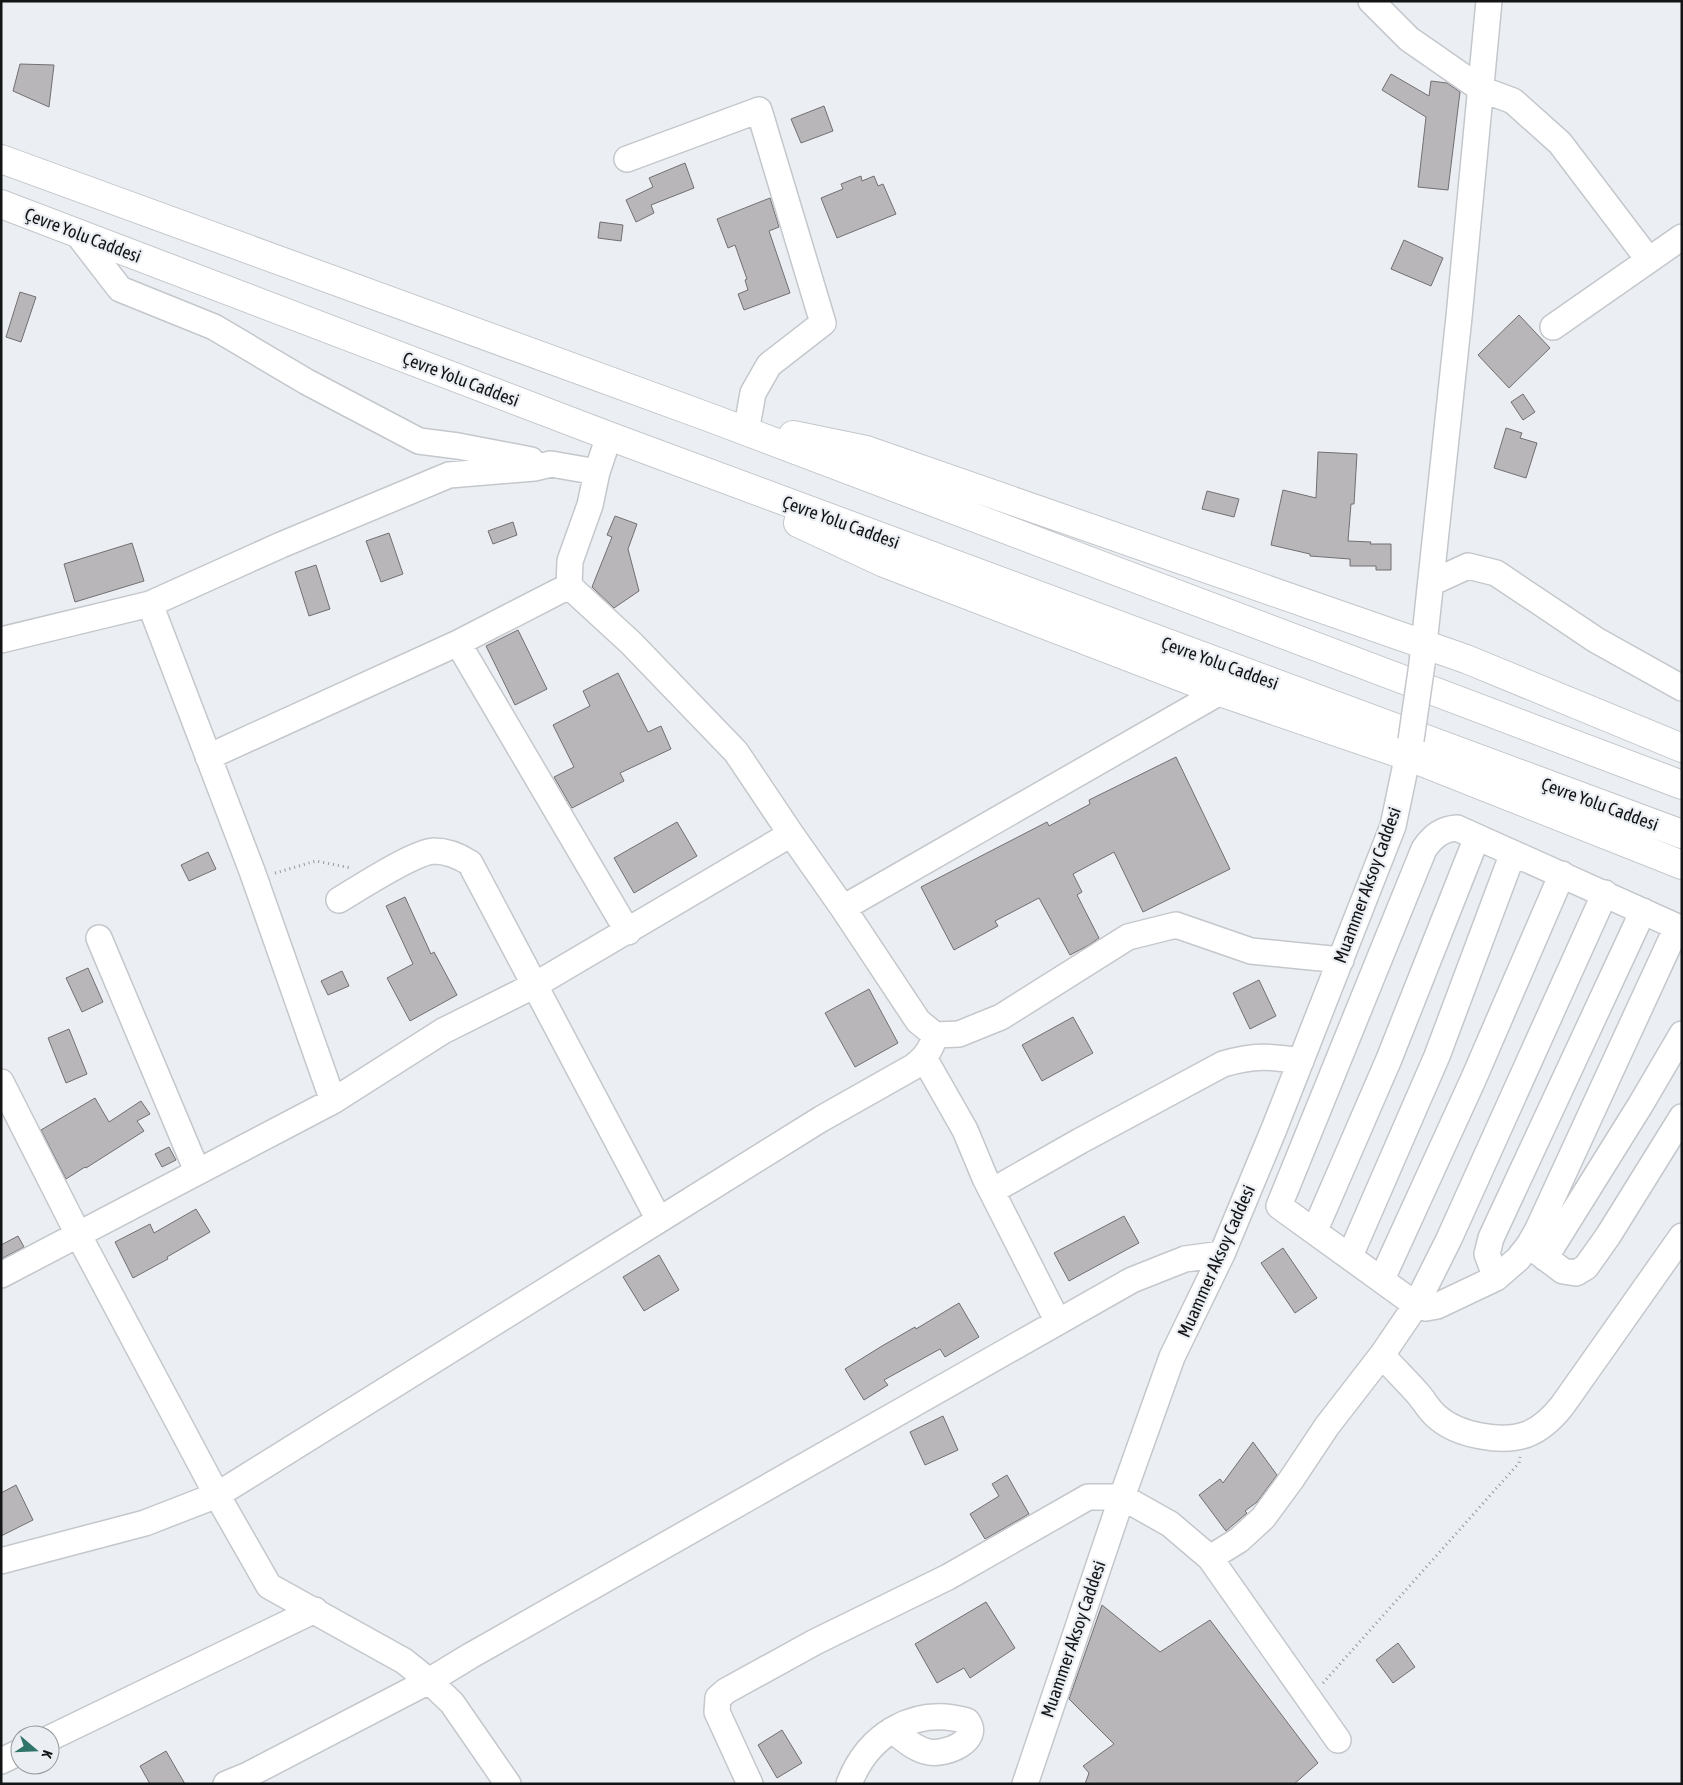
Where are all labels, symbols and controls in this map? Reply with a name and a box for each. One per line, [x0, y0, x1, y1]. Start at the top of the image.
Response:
street label: Çevre Yolu Caddesi [22, 203, 144, 267]
street label: Çevre Yolu Caddesi [400, 347, 522, 411]
street label: Çevre Yolu Caddesi [780, 491, 902, 553]
street label: Çevre Yolu Caddesi [1159, 632, 1281, 694]
street label: Çevre Yolu Caddesi [1539, 773, 1661, 835]
street label: Muammer Aksoy Caddesi [1329, 804, 1405, 966]
street label: Muammer Aksoy Caddesi [1173, 1182, 1259, 1340]
street label: Muammer Aksoy Caddesi [1036, 1558, 1110, 1720]
north arrow [10, 1725, 60, 1775]
text: K [39, 1748, 56, 1760]

